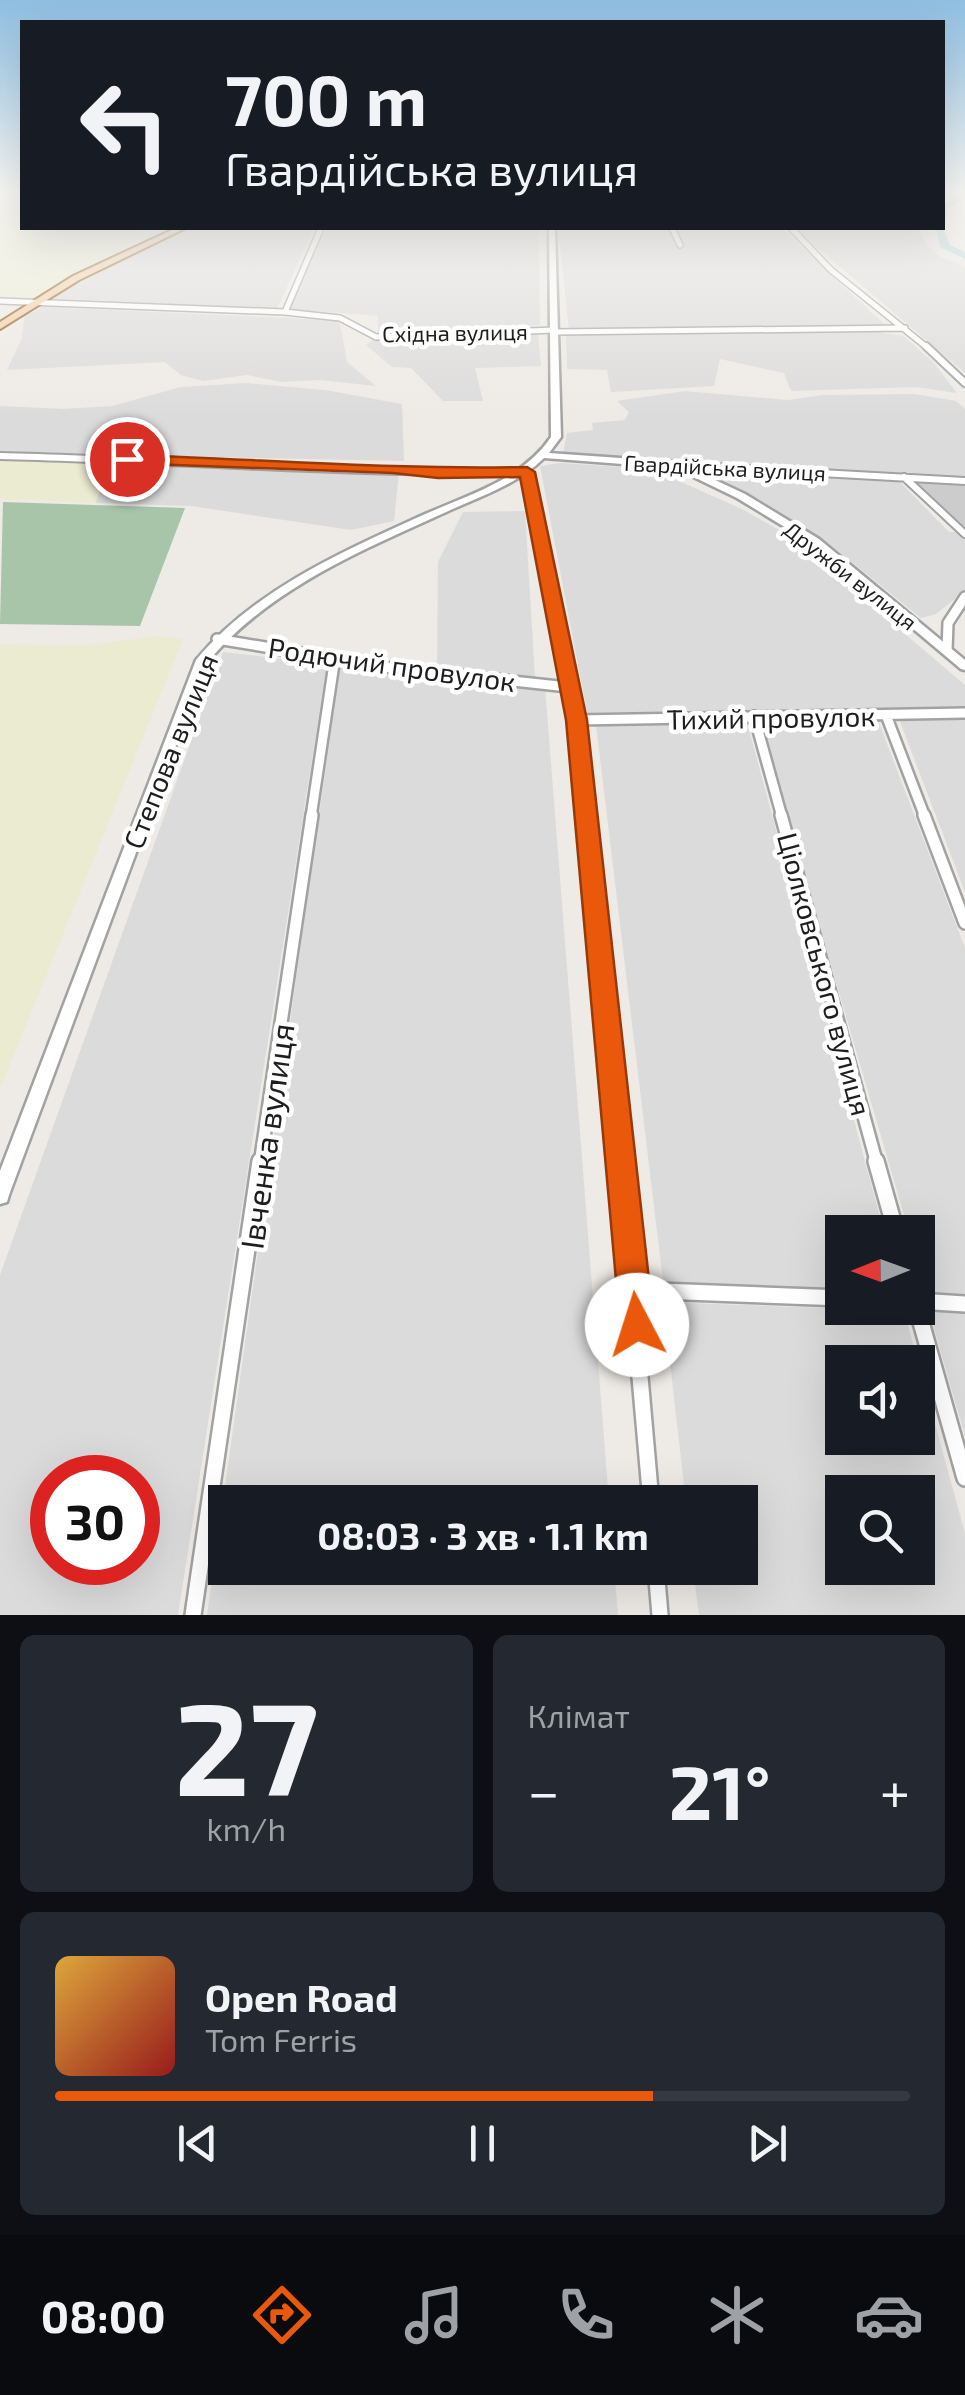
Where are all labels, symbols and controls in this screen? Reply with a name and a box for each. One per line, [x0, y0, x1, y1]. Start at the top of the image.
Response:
text: 700 m [225, 56, 427, 140]
icon: left [60, 60, 190, 190]
text: Гвардійська вулиця [225, 141, 638, 195]
street label: Східна вулиця [382, 318, 528, 347]
pin [85, 417, 170, 502]
icon: arrive [100, 432, 155, 487]
street label: Гвардійська вулиця [623, 449, 827, 486]
street label: Дружби вулиця [779, 515, 922, 636]
street label: Родючий провулок [266, 630, 518, 698]
street label: Степова вулиця [115, 649, 225, 853]
street label: Тихий провулок [666, 698, 876, 736]
street label: Ціолковського вулиця [771, 829, 879, 1119]
street label: Івченка вулиця [231, 1021, 302, 1251]
north arrow [825, 1215, 935, 1325]
map controls [825, 1215, 935, 1585]
position arrow [585, 1273, 689, 1377]
button: sound [825, 1345, 935, 1455]
speed limit sign: 30 [30, 1455, 160, 1585]
button: search [825, 1475, 935, 1585]
text: 08:03 · 3 хв · 1.1 km [317, 1512, 649, 1558]
text: 27 [174, 1666, 318, 1822]
text: Клімат [528, 1696, 630, 1734]
text: 21° [669, 1745, 771, 1835]
text: − [528, 1757, 560, 1823]
text: + [880, 1757, 910, 1823]
text: km/h [207, 1809, 286, 1847]
text: Open Road [205, 1974, 398, 2020]
text: Tom Ferris [205, 2020, 357, 2058]
icon: previous [170, 2116, 225, 2171]
icon: pause [455, 2116, 510, 2171]
icon: next [740, 2116, 795, 2171]
icon: directions [247, 2280, 317, 2350]
icon: music [399, 2280, 469, 2350]
icon: phone [551, 2280, 621, 2350]
icon: climate [702, 2280, 772, 2350]
icon: car [854, 2280, 924, 2350]
text: 08:00 [41, 2288, 166, 2342]

